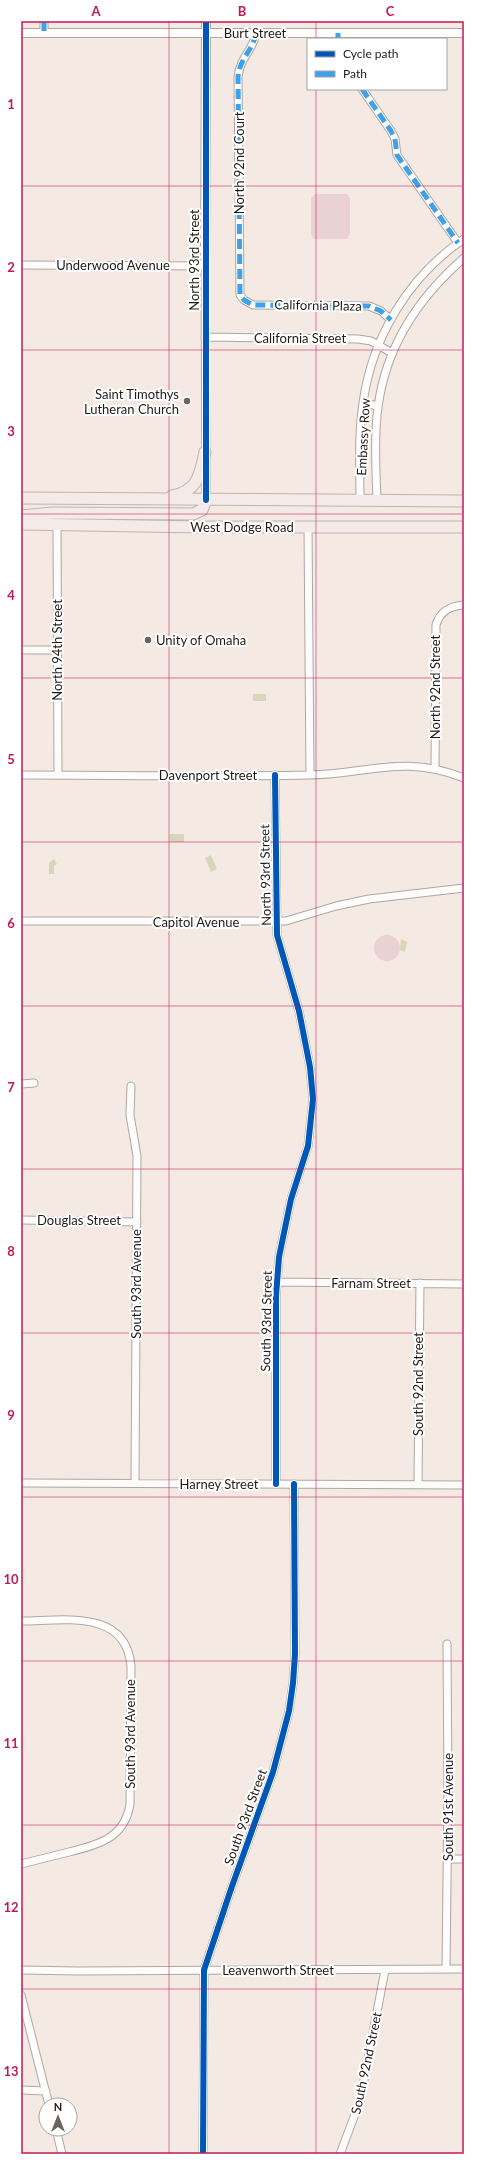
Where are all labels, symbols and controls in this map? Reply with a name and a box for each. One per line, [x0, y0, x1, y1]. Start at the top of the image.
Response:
text: A [90, 3, 101, 19]
text: B [238, 3, 247, 19]
text: C [386, 3, 395, 19]
street label: Burt Street [224, 25, 287, 41]
legend [307, 38, 447, 90]
text: Cycle path [343, 46, 398, 61]
text: Path [343, 66, 367, 81]
text: 1 [7, 96, 15, 112]
street label: North 92nd Court [231, 111, 247, 214]
street label: North 93rd Street [186, 209, 202, 311]
street label: Underwood Avenue [56, 257, 170, 273]
text: 2 [7, 259, 15, 275]
street label: California Plaza [274, 296, 362, 314]
street label: California Street [254, 330, 346, 346]
place label: Saint Timothys Lutheran Church [84, 386, 179, 417]
marker: Saint Timothys Lutheran Church [182, 396, 192, 406]
street label: Embassy Row [353, 398, 373, 476]
text: 3 [7, 423, 15, 439]
street label: West Dodge Road [190, 519, 294, 535]
text: 4 [7, 587, 15, 603]
street label: North 94th Street [49, 599, 65, 701]
place label: Unity of Omaha [156, 632, 246, 648]
marker: Unity of Omaha [143, 635, 153, 645]
street label: North 92nd Street [427, 635, 443, 739]
text: 5 [7, 751, 15, 767]
street label: Davenport Street [159, 767, 257, 783]
street label: North 93rd Street [256, 824, 274, 926]
street label: Capitol Avenue [153, 914, 239, 930]
text: 6 [7, 915, 15, 931]
text: 7 [7, 1079, 15, 1095]
street label: Douglas Street [37, 1212, 121, 1228]
street label: South 93rd Avenue [128, 1229, 144, 1339]
text: 8 [7, 1243, 15, 1259]
street label: South 93rd Street [257, 1270, 275, 1372]
street label: Farnam Street [331, 1275, 411, 1291]
street label: South 92nd Street [410, 1332, 426, 1436]
text: 9 [7, 1407, 15, 1423]
street label: Harney Street [180, 1476, 259, 1492]
text: 10 [3, 1571, 19, 1587]
street label: South 93rd Avenue [122, 1679, 138, 1789]
text: 11 [3, 1735, 19, 1751]
street label: South 91st Avenue [440, 1753, 456, 1861]
street label: South 93rd Street [220, 1766, 270, 1867]
text: 12 [3, 1899, 19, 1915]
street label: Leavenworth Street [222, 1962, 334, 1978]
street label: South 92nd Street [347, 2010, 385, 2116]
text: 13 [3, 2063, 19, 2079]
north arrow [38, 2097, 78, 2137]
text: N [54, 2100, 62, 2113]

